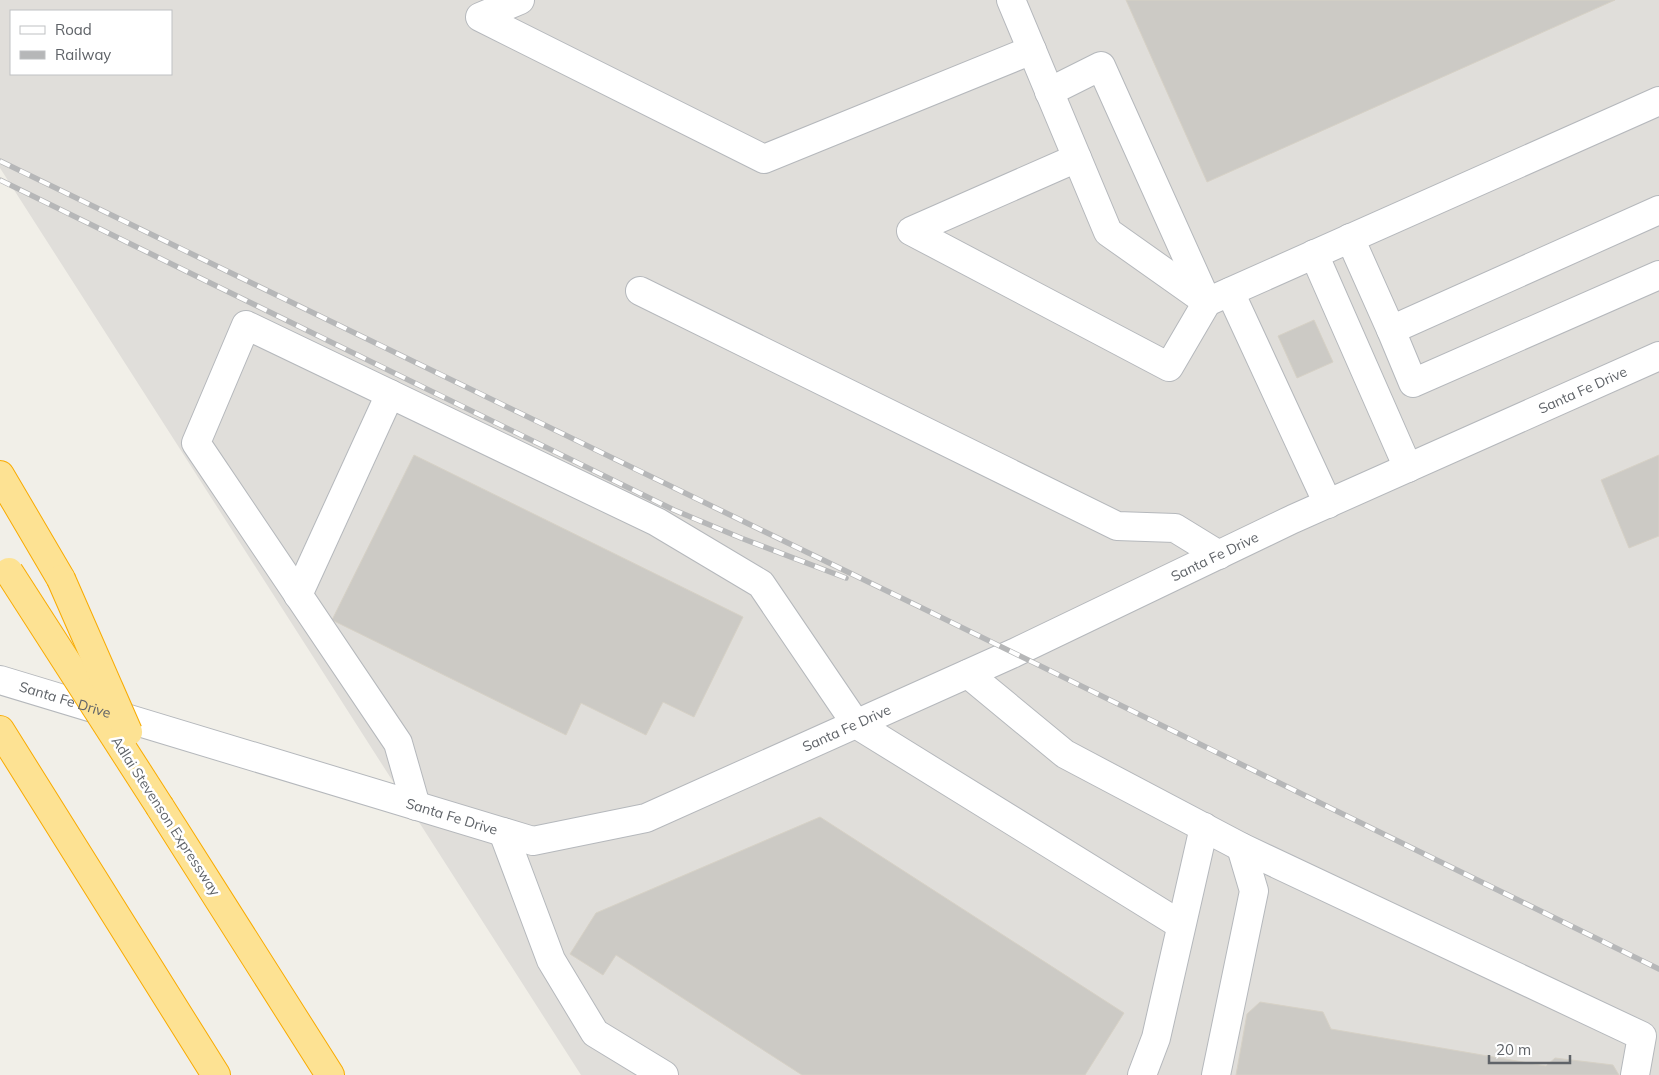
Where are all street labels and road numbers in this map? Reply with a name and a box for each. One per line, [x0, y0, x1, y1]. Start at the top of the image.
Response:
street label: Santa Fe Drive [1536, 362, 1630, 418]
street label: Santa Fe Drive [1168, 528, 1261, 585]
street label: Santa Fe Drive [17, 677, 113, 722]
street label: Santa Fe Drive [800, 700, 894, 756]
street label: Adlai Stevenson Expressway [108, 733, 225, 900]
street label: Santa Fe Drive [404, 794, 500, 839]

